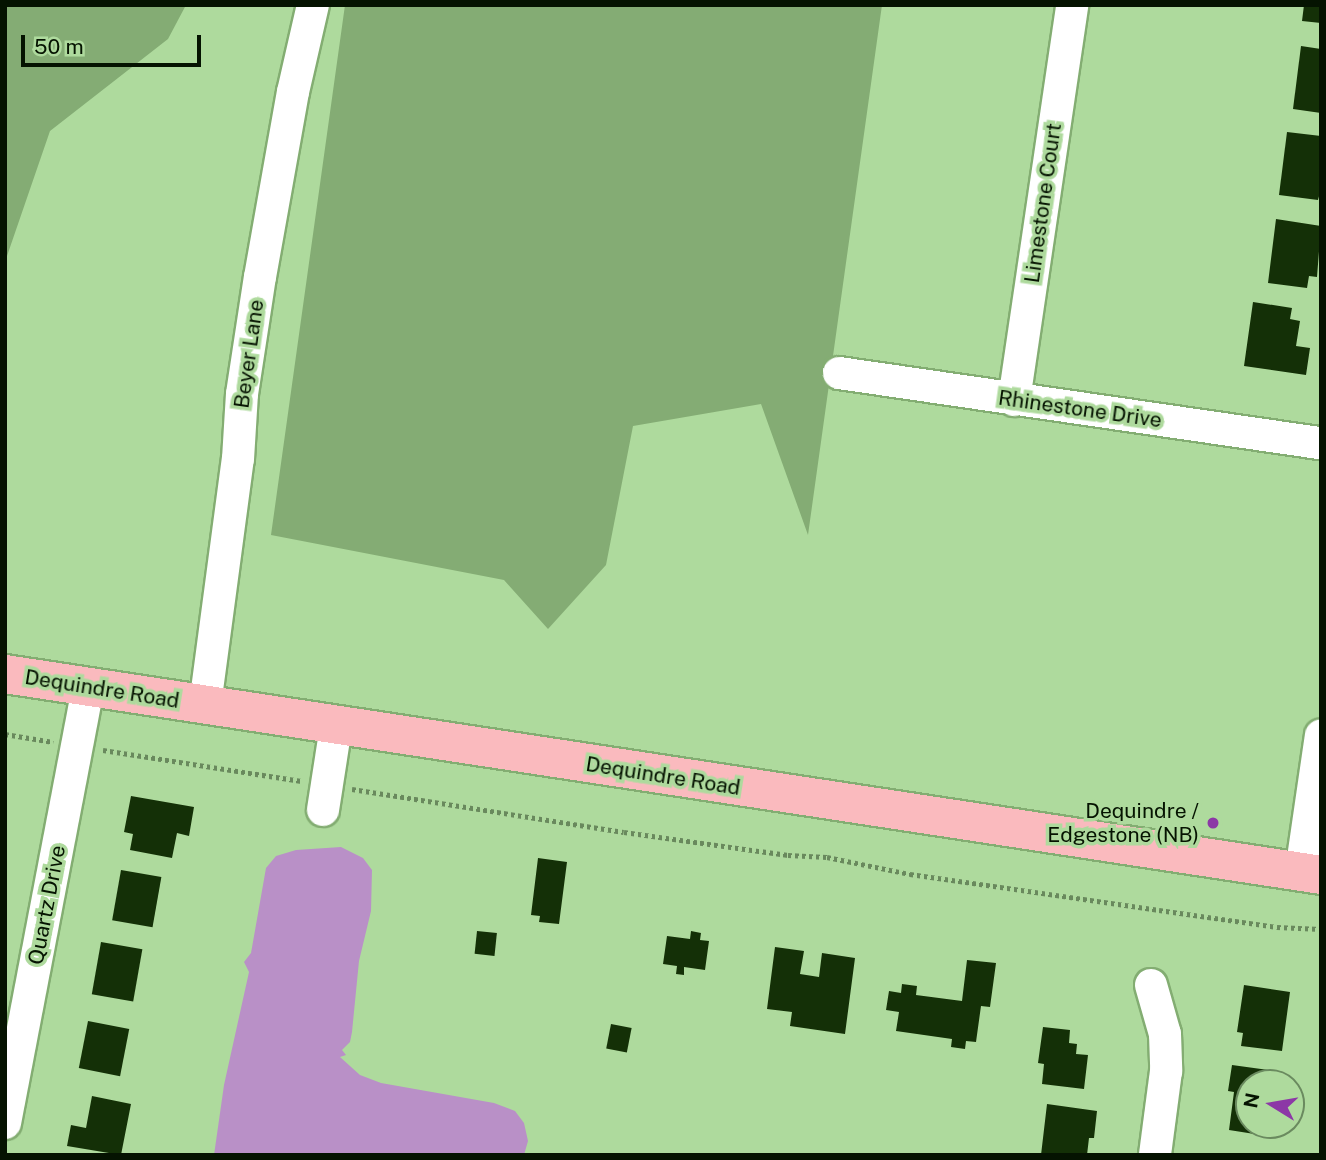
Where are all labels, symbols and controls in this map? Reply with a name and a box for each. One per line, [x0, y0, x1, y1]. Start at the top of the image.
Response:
scale bar [24, 21, 205, 65]
text: 50 m [34, 34, 84, 59]
street label: Limestone Court [1019, 121, 1067, 285]
street label: Beyer Lane [229, 298, 269, 410]
street label: Rhinestone Drive [997, 385, 1163, 433]
street label: Dequindre Road [23, 664, 181, 714]
street label: Dequindre Road [584, 751, 742, 801]
place label: Dequindre / Edgestone (NB) [1047, 798, 1199, 848]
marker: Dequindre / Edgestone (NB) [1205, 815, 1221, 831]
street label: Quartz Drive [23, 843, 71, 967]
north arrow [1235, 1069, 1305, 1139]
text: N [1239, 1091, 1264, 1110]

